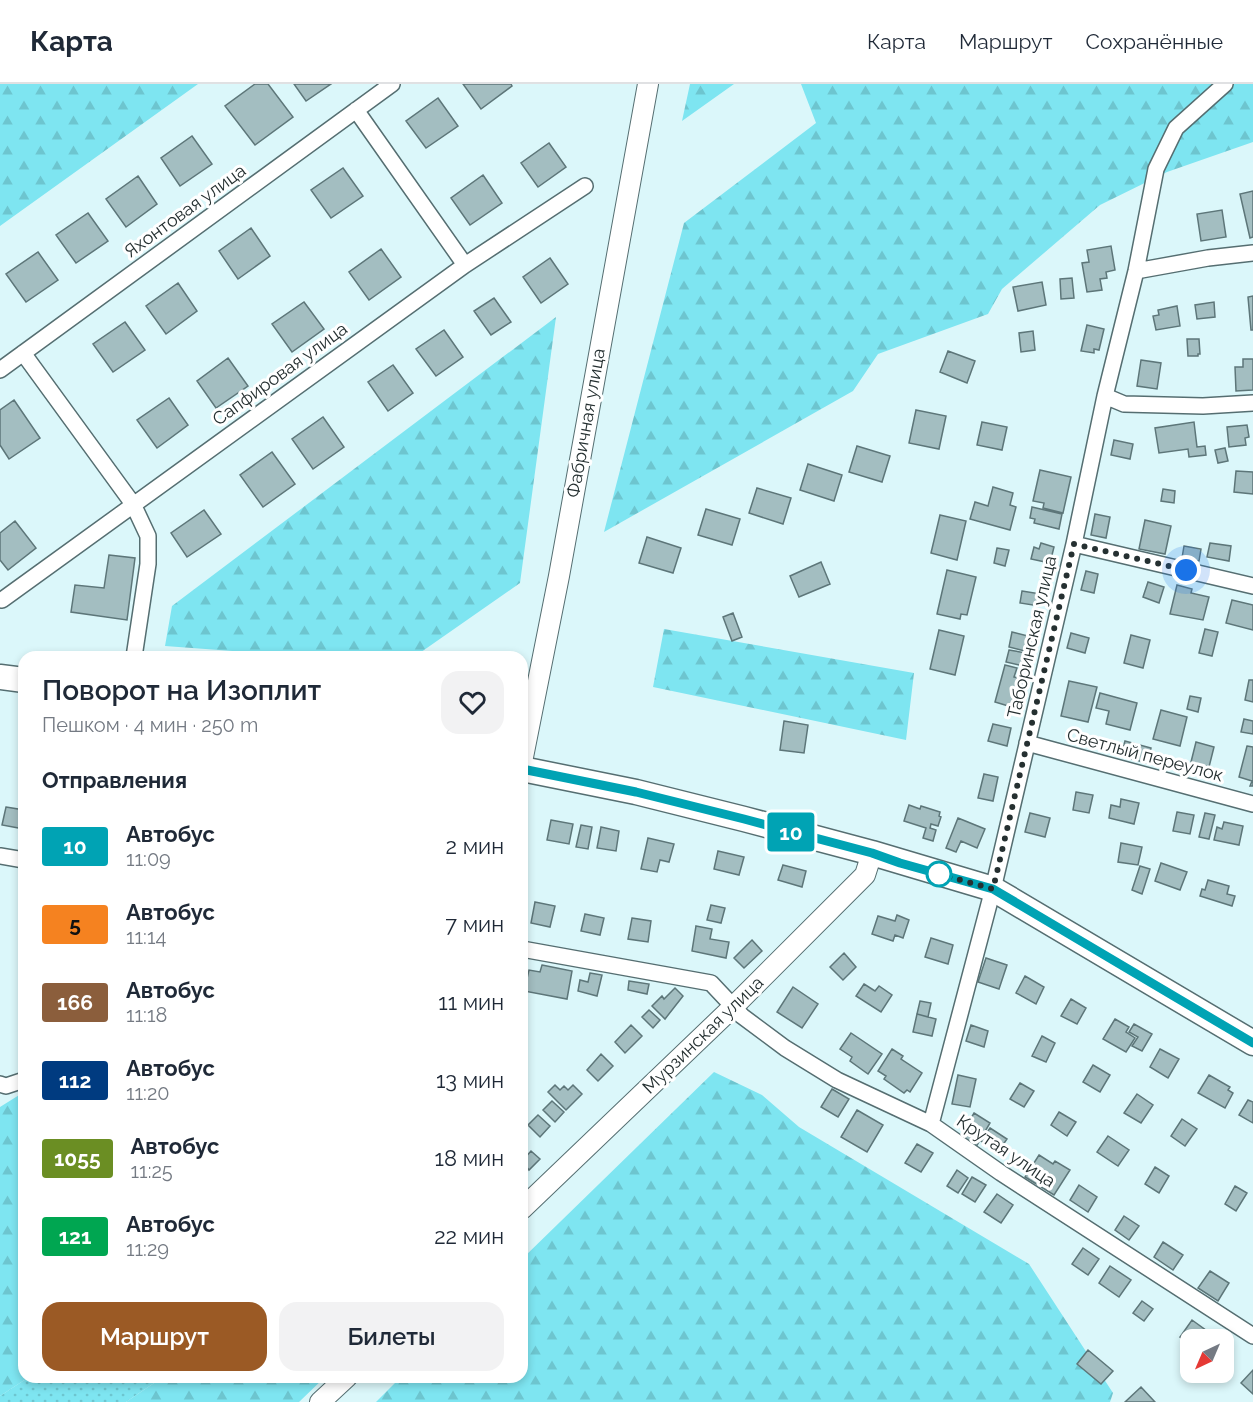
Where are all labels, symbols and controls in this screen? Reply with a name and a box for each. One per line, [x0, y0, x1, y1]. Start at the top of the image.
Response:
text: Карта [30, 25, 113, 58]
text: Карта [867, 29, 926, 54]
text: Маршрут [959, 29, 1052, 54]
text: Сохранённые [1085, 29, 1223, 54]
street label: Яхонтовая улица [120, 160, 249, 262]
street label: Сапфировая улица [208, 318, 351, 429]
street label: Фабричная улица [562, 347, 609, 499]
street label: Таборинская улица [1003, 554, 1060, 720]
your location [1171, 555, 1201, 585]
button: heart [441, 671, 504, 734]
text: Поворот на Изоплит [42, 674, 321, 707]
text: Пешком · 4 мин · 250 m [42, 713, 258, 737]
street label: Светлый переулок [1065, 724, 1226, 786]
text: Отправления [42, 767, 187, 793]
line badge: 10 [764, 812, 818, 852]
text: 10 [779, 820, 803, 845]
text: Автобус [126, 821, 215, 847]
text: 2 мин [446, 833, 504, 859]
text: 10 [63, 834, 87, 859]
text: 11:09 [126, 847, 171, 871]
unlabelled marker [926, 861, 952, 887]
text: Автобус [126, 899, 215, 925]
text: 7 мин [445, 911, 504, 937]
text: 5 [69, 912, 81, 937]
text: 11:14 [126, 925, 166, 949]
street label: Мурзинская улица [638, 972, 767, 1098]
text: Автобус [126, 977, 215, 1003]
text: 11 мин [438, 989, 504, 1015]
text: 166 [57, 990, 93, 1015]
text: 11:18 [126, 1003, 167, 1027]
text: Автобус [126, 1055, 215, 1081]
text: 13 мин [436, 1067, 504, 1093]
text: 112 [59, 1068, 91, 1093]
text: 11:20 [126, 1081, 170, 1105]
street label: Крутая улица [953, 1110, 1060, 1191]
text: Автобус [131, 1133, 219, 1159]
text: 18 мин [435, 1145, 504, 1171]
text: 1055 [54, 1146, 101, 1171]
text: 11:25 [131, 1159, 173, 1183]
text: Автобус [126, 1211, 215, 1237]
text: 22 мин [434, 1223, 504, 1249]
text: 121 [59, 1224, 91, 1249]
text: 11:29 [126, 1237, 169, 1261]
button: Маршрут [42, 1302, 267, 1371]
button: Билеты [279, 1302, 504, 1371]
north arrow [1180, 1329, 1234, 1383]
map controls [1180, 1329, 1234, 1383]

